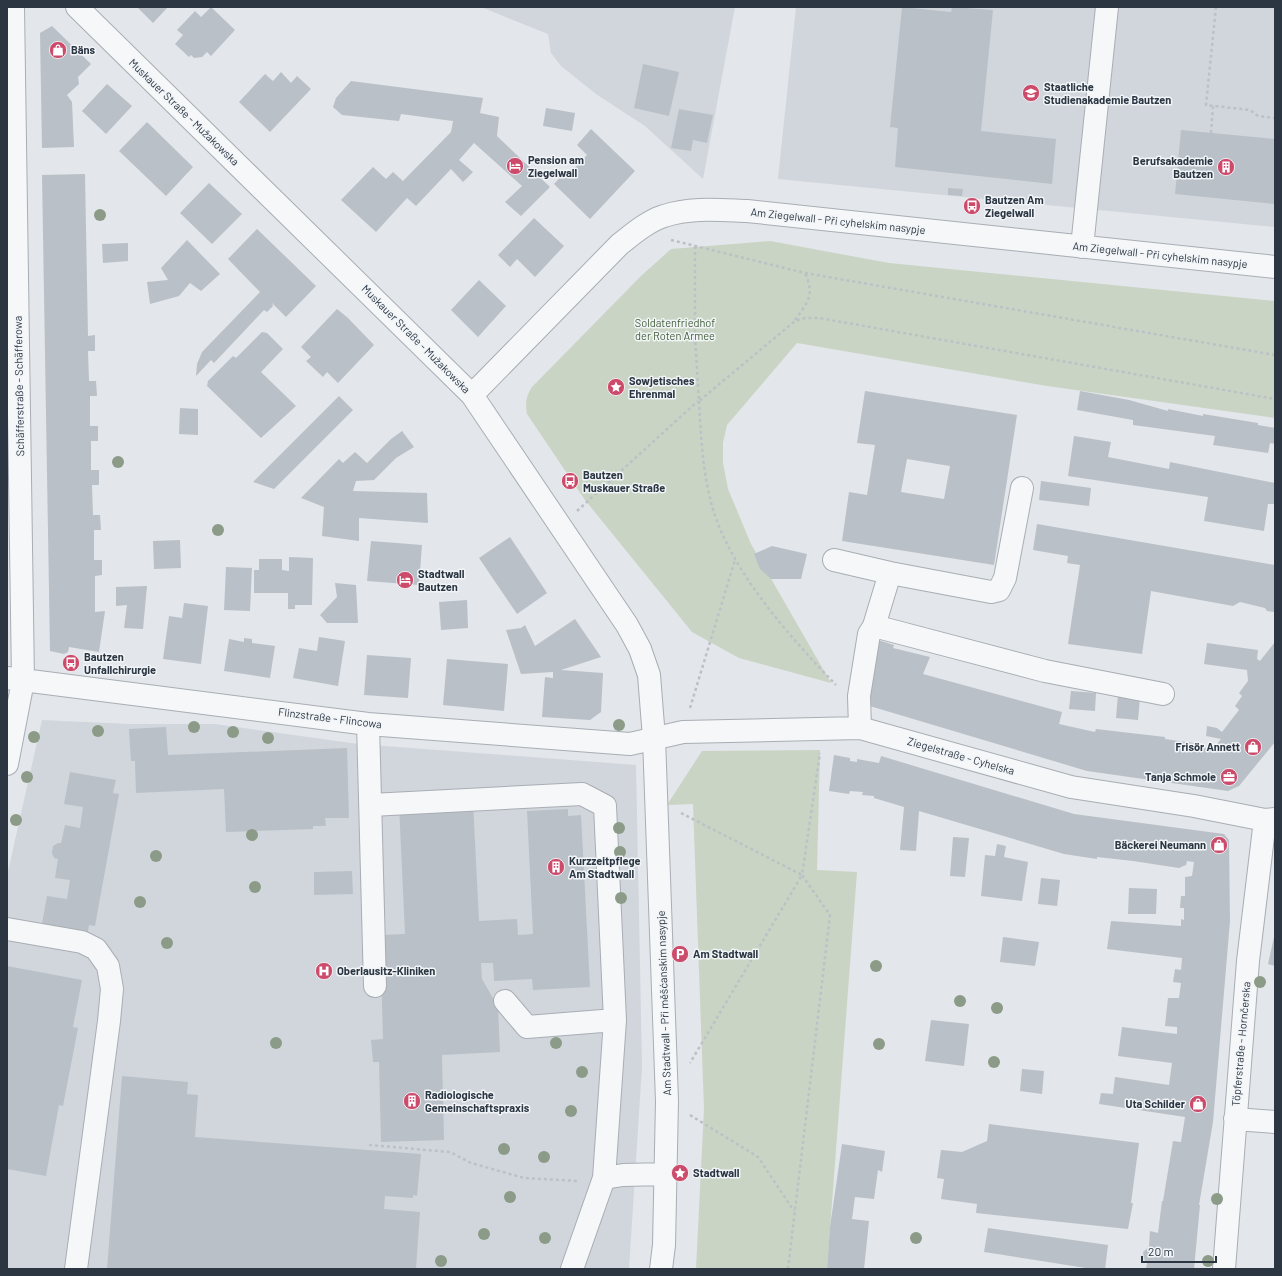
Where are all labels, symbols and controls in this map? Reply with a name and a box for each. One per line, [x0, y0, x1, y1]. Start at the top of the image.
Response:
shop icon: Bäns [48, 40, 68, 60]
place label: Bäns [71, 43, 96, 56]
street label: Muskauer Straße - Mužakowska [127, 56, 242, 168]
place label: Staatliche Studienakademie Bautzen [1044, 80, 1171, 106]
school or university icon: Staatliche Studienakademie Bautzen [1021, 83, 1041, 103]
place label: Pension am Ziegelwall [528, 153, 584, 179]
place label: Berufsakademie Bautzen [1133, 154, 1213, 180]
hotel icon: Pension am Ziegelwall [505, 156, 525, 176]
building icon: Berufsakademie Bautzen [1216, 157, 1236, 177]
place label: Bautzen Am Ziegelwall [985, 193, 1044, 219]
bus stop icon: Bautzen Am Ziegelwall [962, 196, 982, 216]
street label: Am Ziegelwall - Při cyhelskim nasypje [750, 205, 926, 236]
street label: Am Ziegelwall - Při cyhelskim nasypje [1072, 239, 1248, 270]
street label: Muskauer Straße - Mužakowska [359, 282, 473, 396]
street label: Schäfferstraße - Schäfferowa [11, 316, 26, 456]
park label: Soldatenfriedhof der Roten Armee [635, 316, 715, 342]
place label: Sowjetisches Ehrenmal [629, 374, 695, 400]
place icon: Sowjetisches Ehrenmal [606, 377, 626, 397]
place label: Bautzen Muskauer Straße [583, 468, 665, 494]
bus stop icon: Bautzen Muskauer Straße [560, 471, 580, 491]
place label: Stadtwall Bautzen [418, 567, 465, 593]
hotel icon: Stadtwall Bautzen [395, 570, 415, 590]
place label: Bautzen Unfallchirurgie [84, 650, 156, 676]
bus stop icon: Bautzen Unfallchirurgie [61, 653, 81, 673]
street label: Flinzstraße - Flincowa [277, 705, 383, 730]
street label: Ziegelstraße - Cyhelska [906, 734, 1016, 777]
shop icon: Frisör Annett [1243, 737, 1263, 757]
place label: Frisör Annett [1176, 740, 1240, 753]
office icon: Tanja Schmole [1219, 767, 1239, 787]
place label: Tanja Schmole [1145, 770, 1216, 783]
shop icon: Bäckerei Neumann [1209, 835, 1229, 855]
place label: Bäckerei Neumann [1115, 838, 1206, 851]
place label: Kurzzeitpflege Am Stadtwall [569, 854, 641, 880]
building icon: Kurzzeitpflege Am Stadtwall [546, 857, 566, 877]
street label: Am Stadtwall - Při měšćanskim nasypje [654, 910, 673, 1096]
parking icon: Am Stadtwall [670, 944, 690, 964]
place label: Am Stadtwall [693, 947, 759, 960]
hospital icon: Oberlausitz-Kliniken [314, 961, 334, 981]
place label: Oberlausitz-Kliniken [337, 964, 435, 977]
street label: Töpferstraße - Hornčerska [1229, 981, 1252, 1107]
place label: Radiologische Gemeinschaftspraxis [425, 1088, 530, 1114]
building icon: Radiologische Gemeinschaftspraxis [402, 1091, 422, 1111]
shop icon: Uta Schilder [1188, 1094, 1208, 1114]
place label: Uta Schilder [1125, 1097, 1186, 1110]
place icon: Stadtwall [670, 1163, 690, 1183]
place label: Stadtwall [693, 1166, 740, 1179]
scale bar [1142, 1238, 1216, 1264]
text: 20 m [1148, 1244, 1174, 1258]

